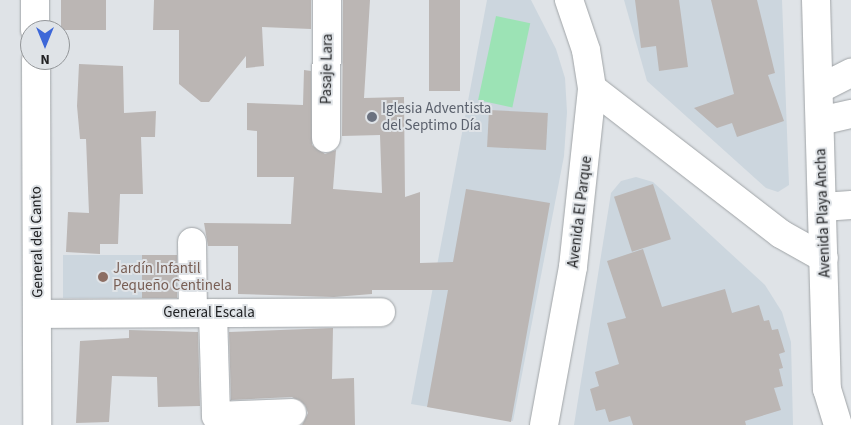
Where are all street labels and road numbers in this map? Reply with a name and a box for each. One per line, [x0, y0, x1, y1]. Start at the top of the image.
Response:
street label: Pasaje Lara [317, 34, 337, 104]
street label: Avenida Playa Ancha [812, 148, 834, 278]
street label: Avenida El Parque [564, 155, 596, 269]
street label: General del Canto [27, 186, 47, 298]
street label: General Escala [163, 304, 255, 322]

